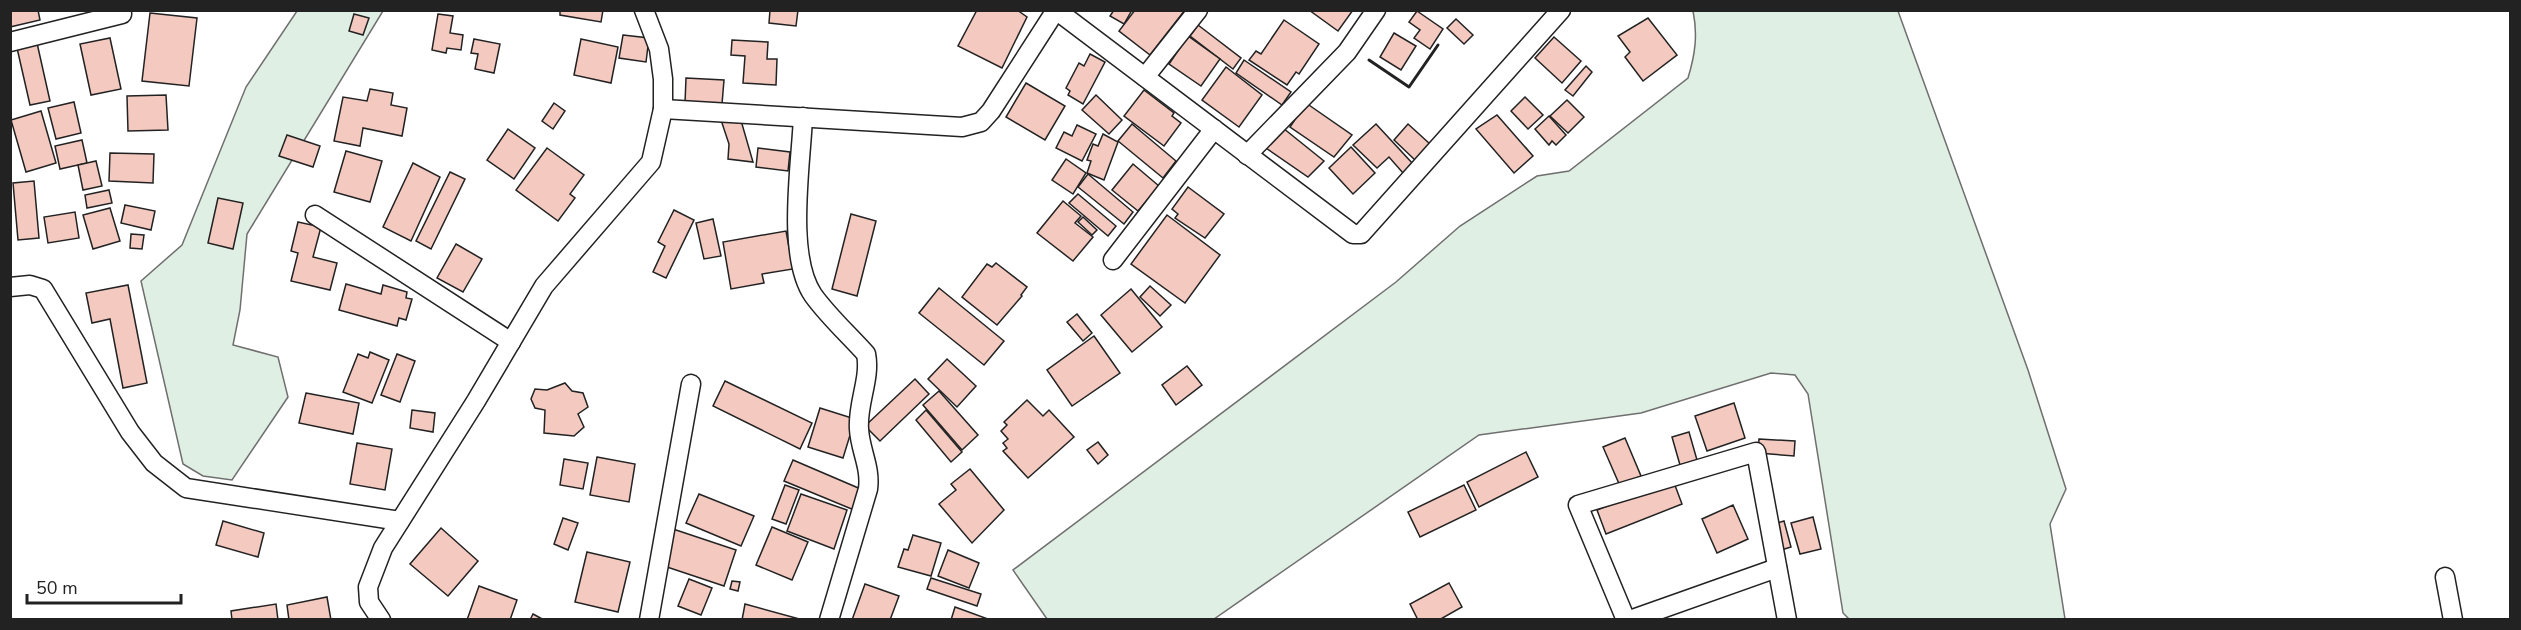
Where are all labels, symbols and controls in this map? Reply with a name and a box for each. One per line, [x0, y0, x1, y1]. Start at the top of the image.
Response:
scale bar [27, 567, 182, 605]
text: 50 m [36, 576, 78, 600]

